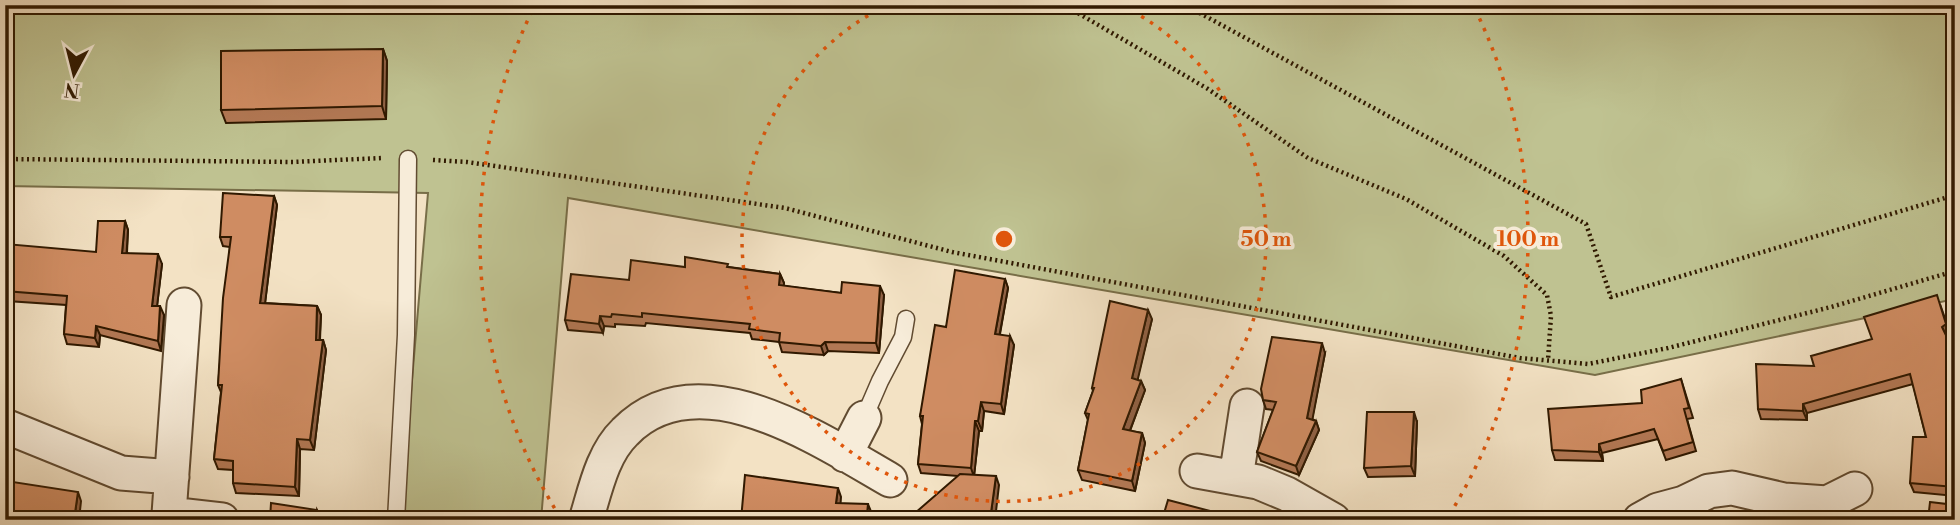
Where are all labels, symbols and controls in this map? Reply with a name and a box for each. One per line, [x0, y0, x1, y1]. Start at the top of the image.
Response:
north arrow [38, 38, 108, 108]
text: N [63, 77, 81, 103]
centre of rings [992, 227, 1016, 251]
text: 50 m [1241, 227, 1291, 253]
text: 100 m [1497, 227, 1559, 253]

